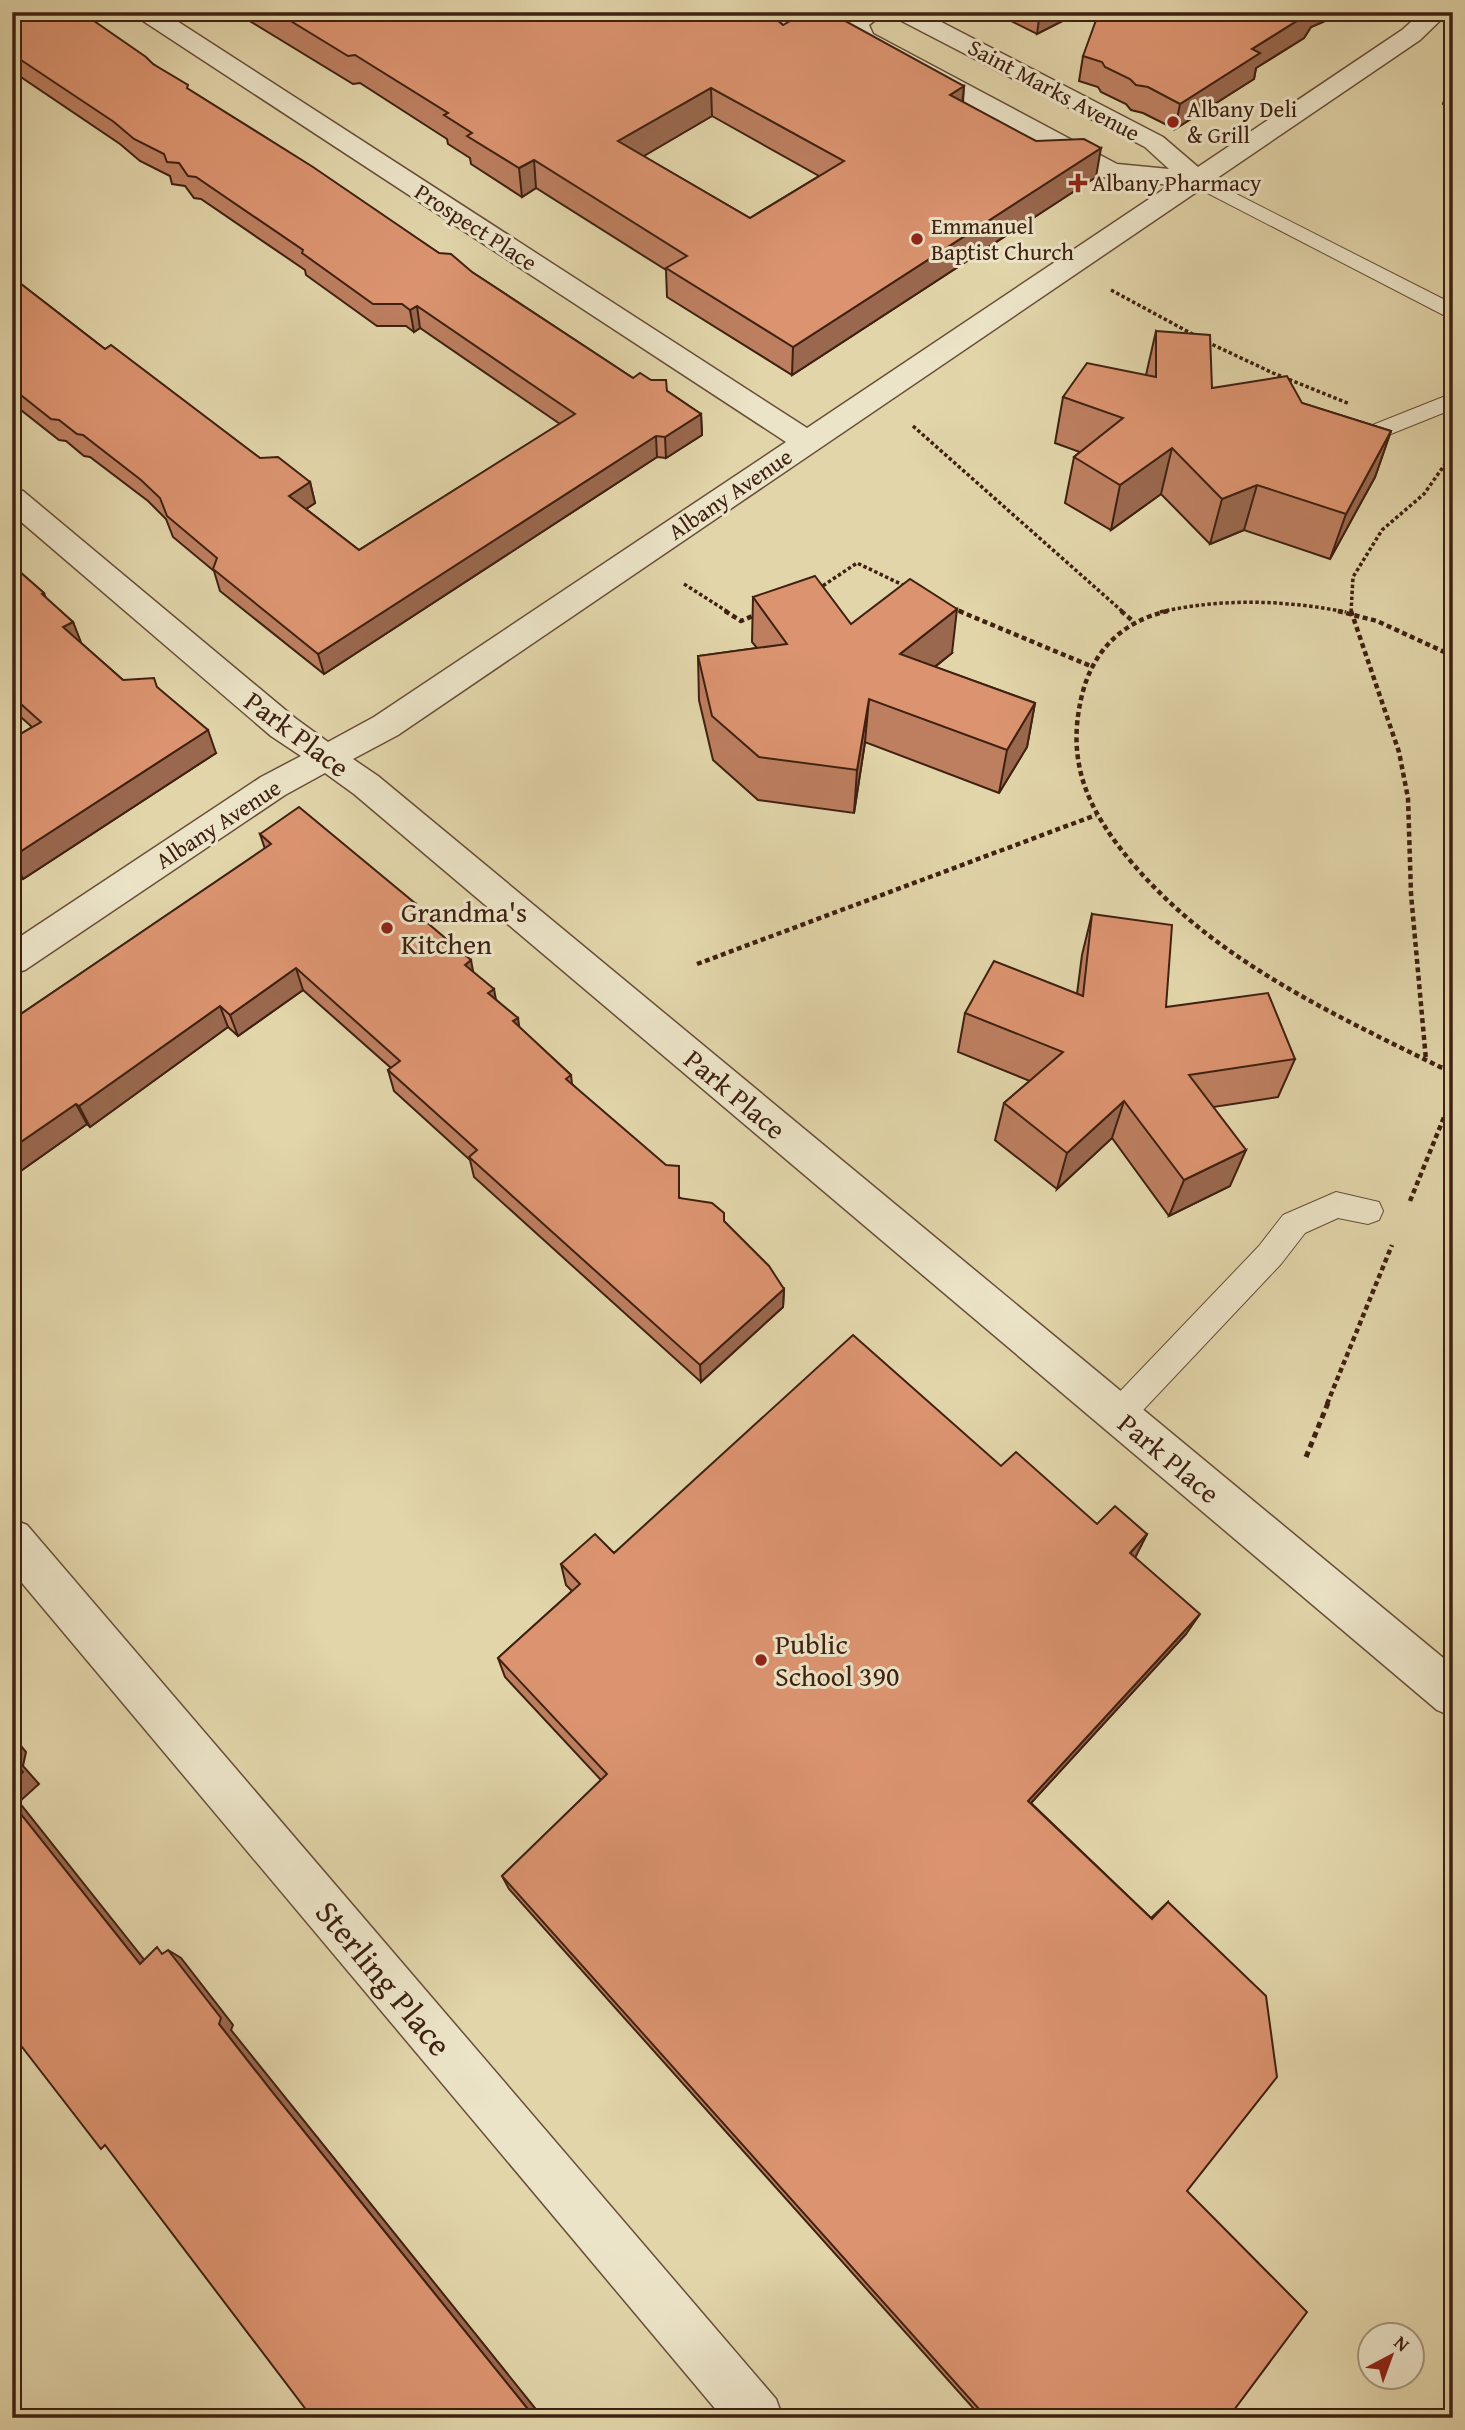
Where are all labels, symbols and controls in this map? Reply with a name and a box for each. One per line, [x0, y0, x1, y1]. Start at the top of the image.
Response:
street label: Saint Marks Avenue [962, 30, 1146, 149]
place label: Albany Deli & Grill [1187, 92, 1297, 151]
marker: Albany Deli & Grill [1165, 114, 1181, 130]
place label: Albany Pharmacy [1092, 166, 1262, 199]
street label: Prospect Place [409, 175, 544, 278]
marker: Albany Pharmacy [1070, 175, 1086, 191]
place label: Emmanuel Baptist Church [931, 209, 1074, 268]
marker: Emmanuel Baptist Church [909, 231, 925, 247]
street label: Albany Avenue [661, 440, 798, 547]
street label: Park Place [236, 681, 358, 787]
street label: Albany Avenue [149, 771, 287, 876]
place label: Grandma's Kitchen [401, 891, 527, 964]
marker: Grandma's Kitchen [379, 920, 395, 936]
street label: Park Place [675, 1039, 795, 1149]
street label: Park Place [1109, 1403, 1229, 1513]
place label: Public School 390 [775, 1623, 899, 1696]
marker: Public School 390 [753, 1652, 769, 1668]
street label: Sterling Place [304, 1890, 464, 2066]
north arrow [1356, 2322, 1426, 2392]
text: N [1388, 2328, 1416, 2358]

